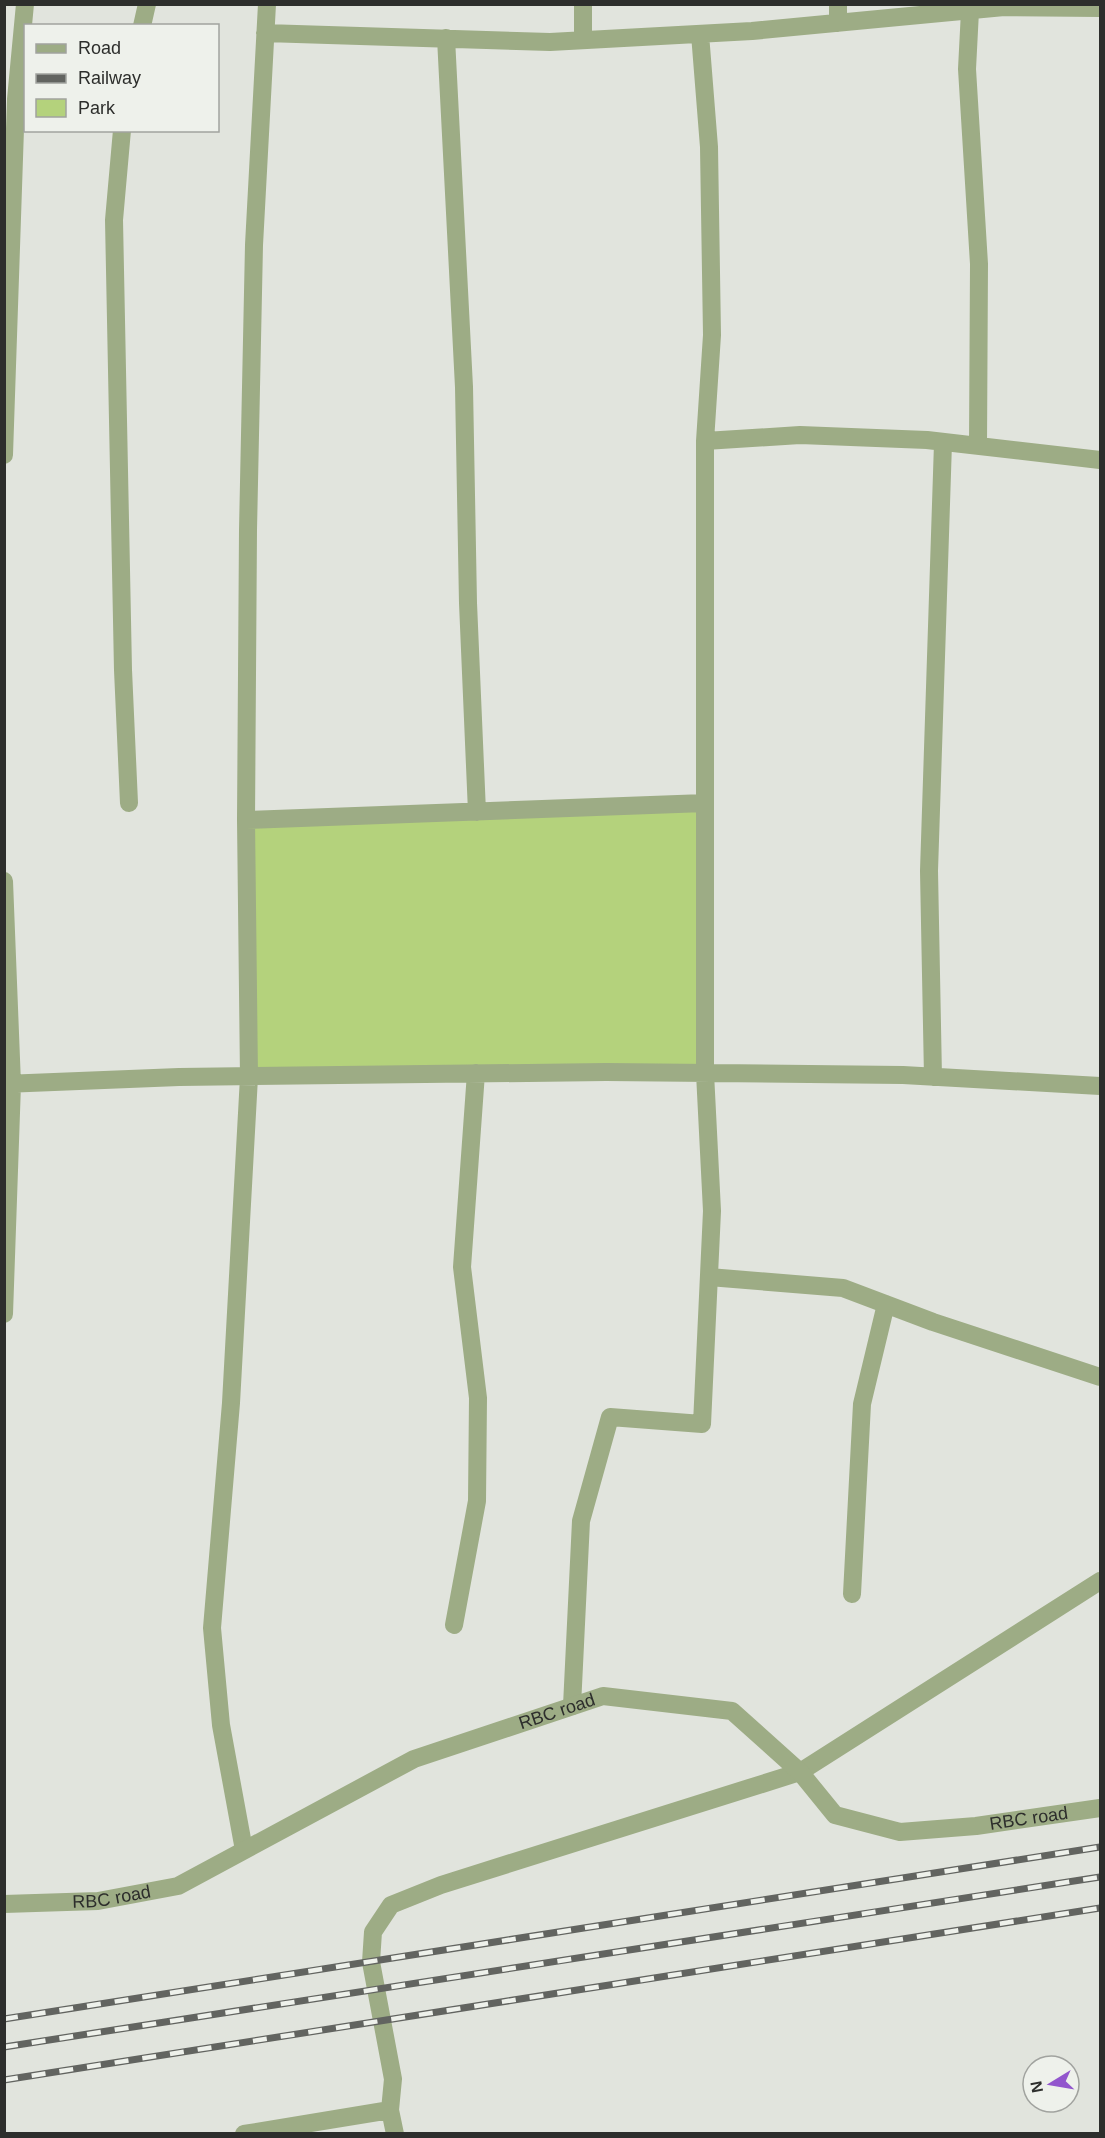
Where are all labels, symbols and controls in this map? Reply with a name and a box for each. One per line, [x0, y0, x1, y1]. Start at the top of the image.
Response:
legend [24, 24, 219, 132]
text: Road [78, 38, 121, 58]
text: Railway [78, 68, 141, 88]
text: Park [78, 98, 116, 118]
street label: RBC road [516, 1689, 598, 1733]
street label: RBC road [988, 1803, 1069, 1834]
street label: RBC road [72, 1881, 152, 1912]
north arrow [1021, 2054, 1081, 2114]
text: N [1027, 2079, 1046, 2094]

